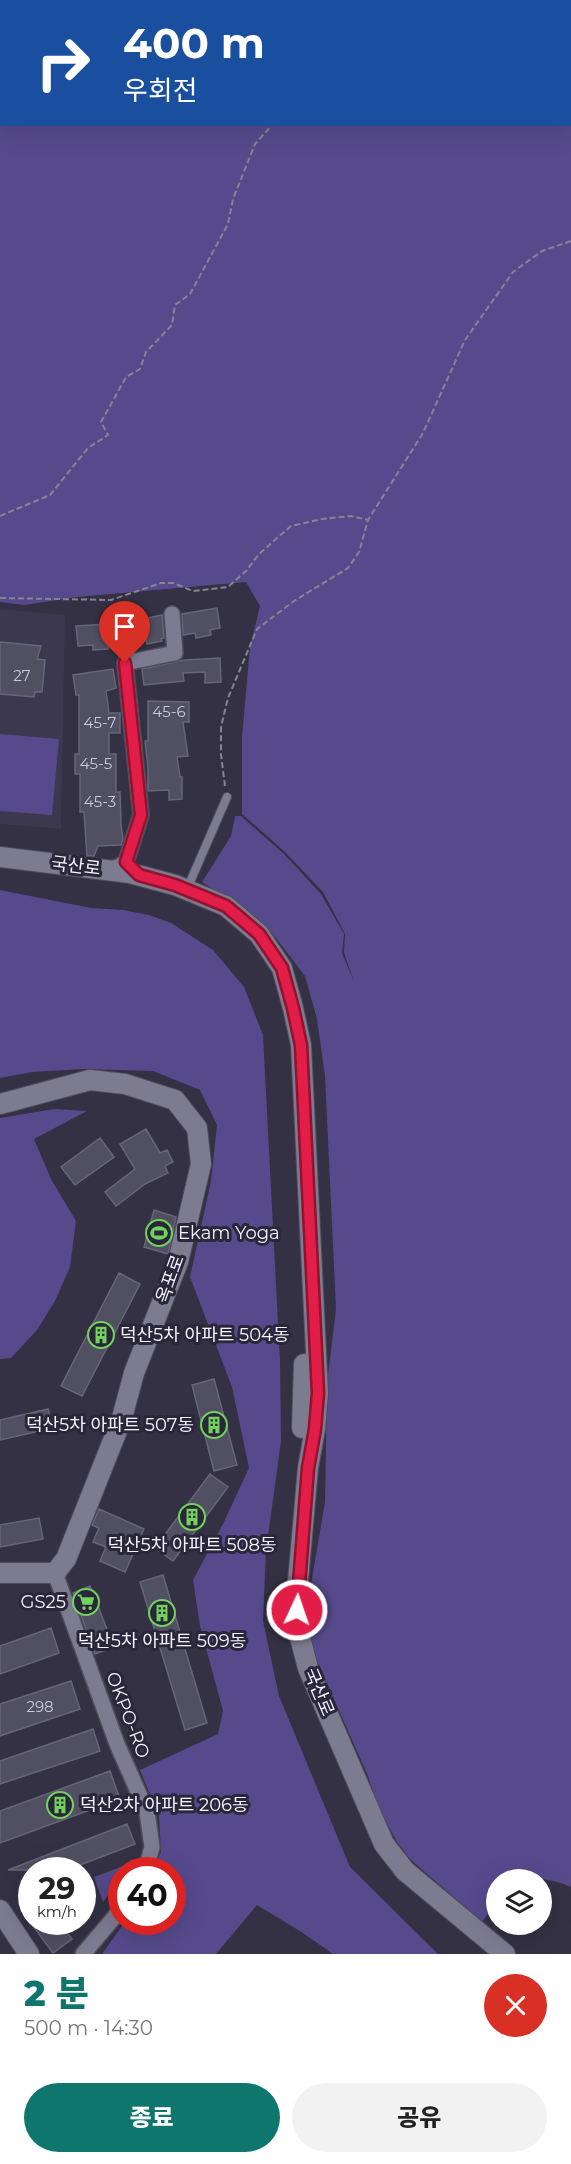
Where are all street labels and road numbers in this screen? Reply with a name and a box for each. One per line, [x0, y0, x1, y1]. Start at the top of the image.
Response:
street label: 국산로 [50, 852, 102, 880]
street label: 옥포로 [151, 1252, 189, 1306]
street label: 국산로 [299, 1665, 339, 1719]
street label: OKPO-RO [101, 1669, 155, 1761]

